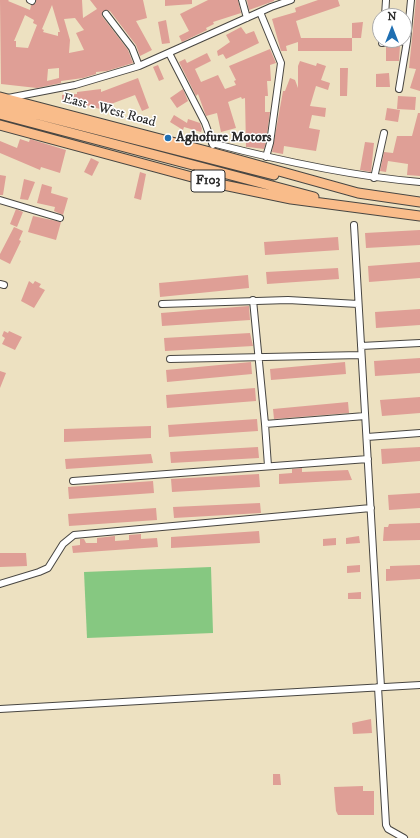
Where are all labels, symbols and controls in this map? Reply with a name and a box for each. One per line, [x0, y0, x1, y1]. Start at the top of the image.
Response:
north arrow [372, 8, 412, 48]
text: N [387, 10, 397, 24]
street label: East - West Road [61, 90, 157, 132]
place label: Aghofure Motors [176, 130, 272, 146]
marker: Aghofure Motors [163, 133, 173, 143]
road number: F103 [191, 170, 225, 192]

